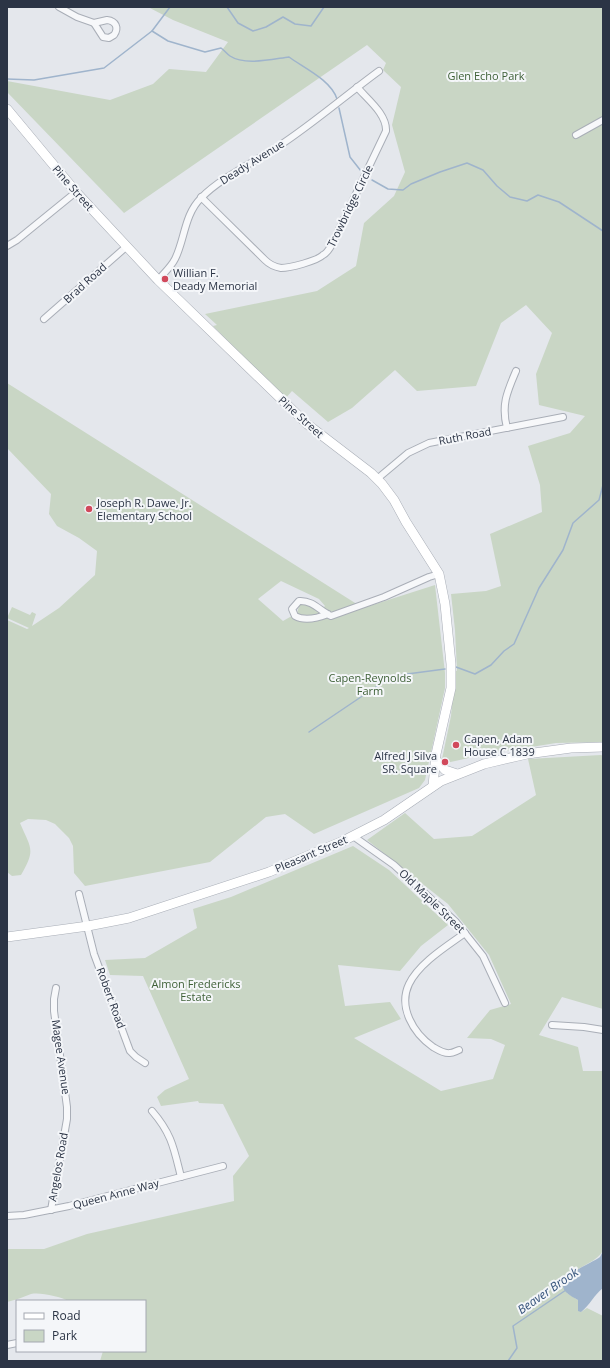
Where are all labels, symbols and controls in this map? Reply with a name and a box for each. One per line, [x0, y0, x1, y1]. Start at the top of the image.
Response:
park label: Glen Echo Park [447, 68, 525, 83]
street label: Deady Avenue [217, 136, 287, 187]
street label: Pine Street [49, 162, 97, 214]
street label: Trowbridge Circle [323, 162, 376, 249]
street label: Brad Road [60, 259, 110, 306]
place label: Willian F. Deady Memorial [173, 265, 257, 293]
marker: Willian F. Deady Memorial [160, 274, 170, 284]
street label: Pine Street [276, 392, 327, 441]
street label: Ruth Road [437, 423, 493, 448]
place label: Joseph R. Dawe, Jr. Elementary School [96, 495, 192, 523]
marker: Joseph R. Dawe, Jr. Elementary School [84, 504, 94, 514]
park label: Capen-Reynolds Farm [329, 670, 411, 698]
place label: Capen, Adam House C 1839 [464, 731, 535, 759]
marker: Capen, Adam House C 1839 [451, 740, 461, 750]
place label: Alfred J Silva SR. Square [374, 748, 437, 776]
marker: Alfred J Silva SR. Square [440, 757, 450, 767]
street label: Pleasant Street [272, 832, 349, 876]
street label: Old Maple Street [396, 865, 469, 936]
street label: Robert Road [94, 965, 129, 1030]
park label: Almon Fredericks Estate [152, 976, 240, 1004]
street label: Magee Avenue [49, 1019, 74, 1095]
street label: Angelos Road [44, 1131, 71, 1202]
street label: Queen Anne Way [71, 1175, 161, 1212]
water label: Beaver Brook [514, 1263, 582, 1318]
legend [16, 1300, 146, 1352]
text: Road [52, 1307, 81, 1324]
text: Park [52, 1327, 78, 1344]

